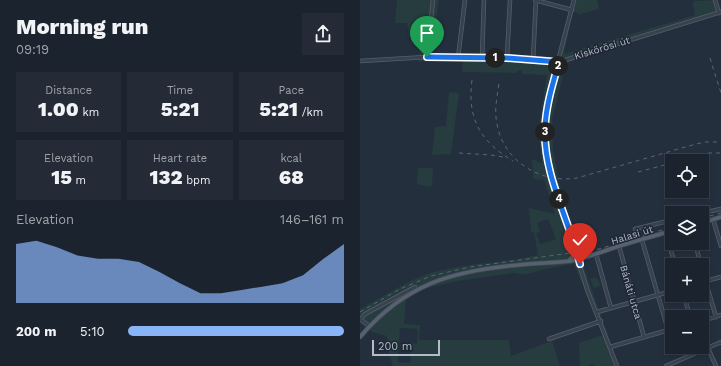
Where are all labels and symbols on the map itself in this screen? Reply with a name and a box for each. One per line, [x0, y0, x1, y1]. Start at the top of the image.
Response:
pin [410, 16, 444, 57]
street label: Kiskőrösi út [573, 34, 632, 62]
pin: 1 [485, 48, 505, 68]
pin: 2 [548, 56, 568, 76]
pin: 3 [535, 122, 555, 142]
pin: 4 [549, 189, 569, 209]
pin [563, 223, 597, 264]
street label: Halasi út [610, 223, 655, 247]
street label: Bánáti utca [618, 264, 644, 321]
scale bar [372, 338, 440, 357]

